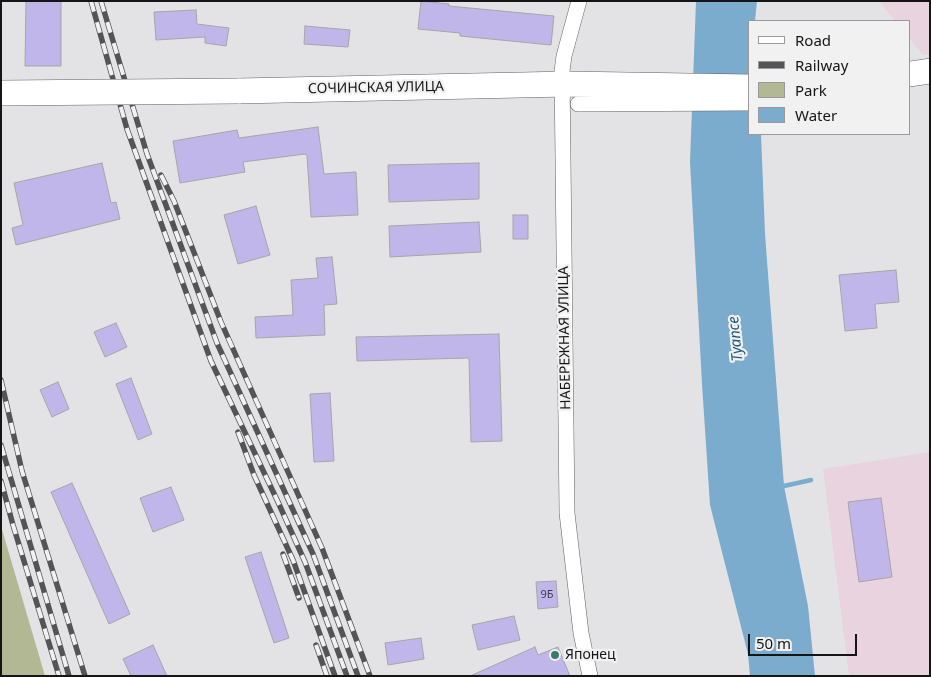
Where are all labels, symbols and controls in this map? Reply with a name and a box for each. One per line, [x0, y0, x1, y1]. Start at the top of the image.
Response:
legend [748, 20, 911, 135]
text: Road [795, 30, 831, 50]
text: Railway [795, 55, 848, 75]
street label: СОЧИНСКАЯ УЛИЦА [308, 78, 444, 98]
text: Park [795, 80, 827, 100]
text: Water [795, 105, 837, 125]
street label: НАБЕРЕЖНАЯ УЛИЦА [555, 266, 575, 410]
water label: Туапсе [725, 316, 747, 362]
house number: 9Б [540, 588, 554, 602]
scale bar [751, 624, 860, 656]
text: 50 m [756, 633, 791, 653]
place label: Японец [565, 647, 616, 663]
marker: Японец [549, 649, 561, 661]

